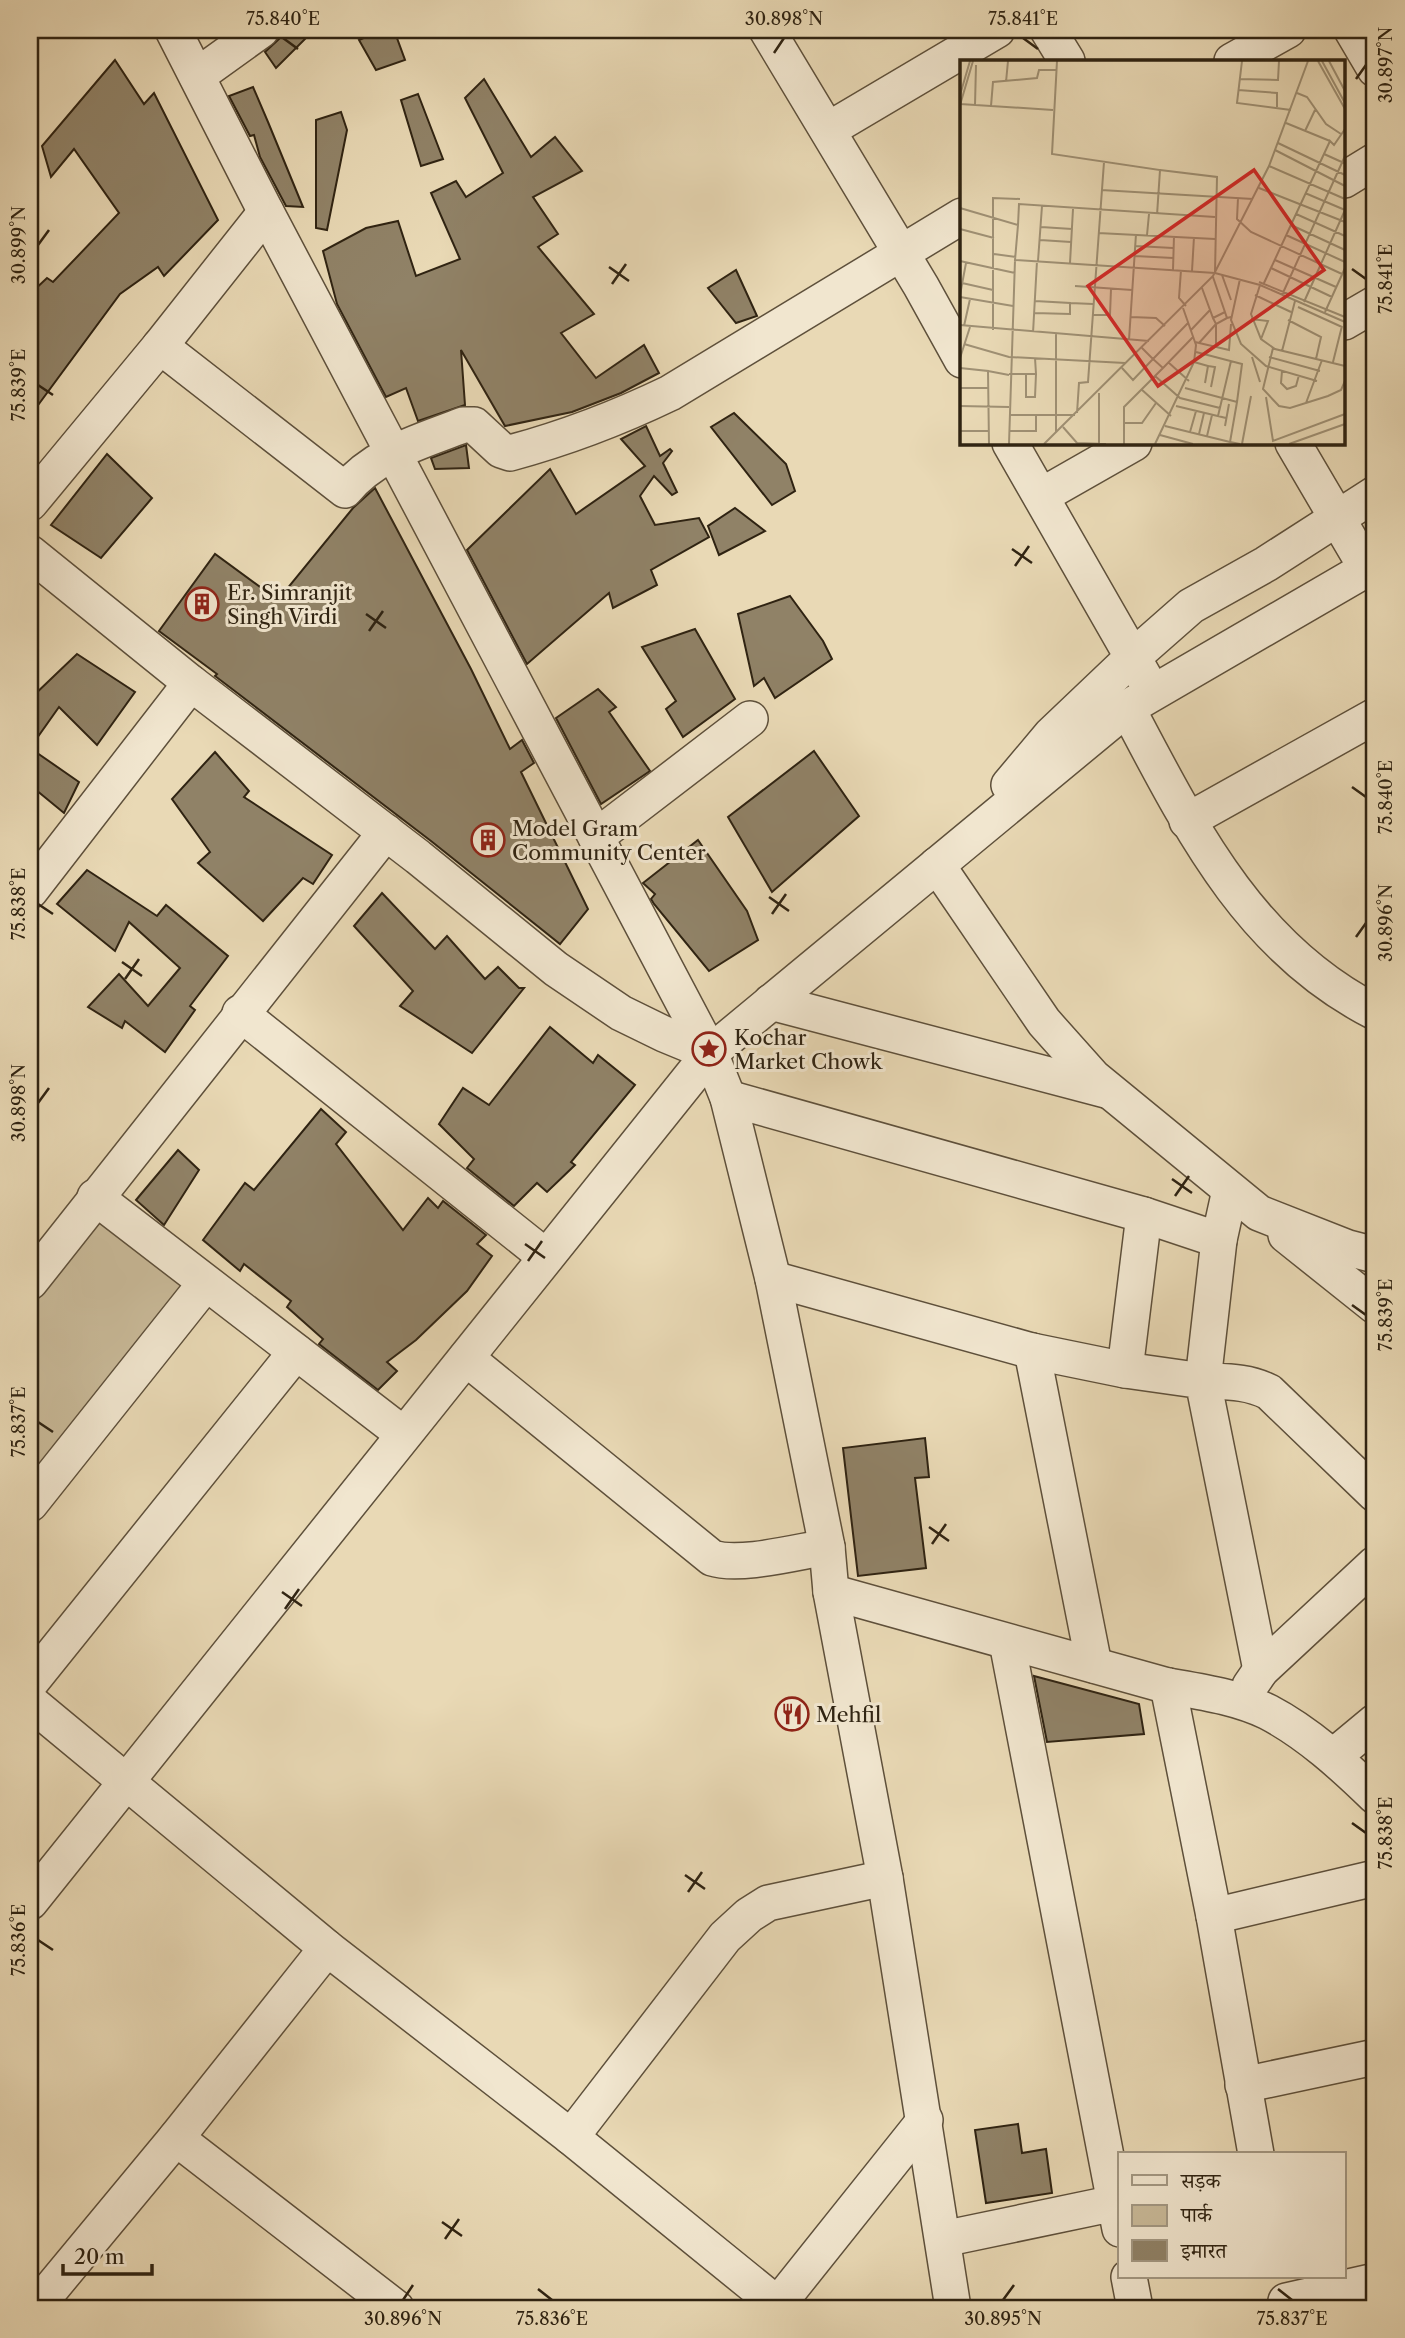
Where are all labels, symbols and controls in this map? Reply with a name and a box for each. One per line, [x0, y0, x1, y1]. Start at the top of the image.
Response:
text: 75.840°E [246, 8, 320, 30]
text: 30.898°N [745, 8, 823, 30]
text: 75.841°E [988, 8, 1058, 30]
text: 30.897°N [1375, 27, 1397, 103]
inset map [960, 60, 1346, 444]
text: 30.899°N [8, 206, 30, 284]
text: 75.841°E [1375, 244, 1397, 314]
text: 75.839°E [8, 349, 30, 421]
place label: Er. Simranjit Singh Virdi [227, 580, 353, 629]
building icon: Er. Simranjit Singh Virdi [183, 585, 221, 623]
text: 75.840°E [1375, 760, 1397, 834]
place label: Model Gram Community Center [512, 816, 706, 865]
building icon: Model Gram Community Center [469, 821, 507, 859]
text: 75.838°E [8, 868, 30, 941]
text: 30.896°N [1375, 884, 1397, 962]
place label: Kochar Market Chowk [734, 1025, 883, 1074]
place icon: Kochar Market Chowk [690, 1030, 728, 1068]
text: 30.898°N [8, 1064, 30, 1142]
text: 75.839°E [1375, 1279, 1397, 1351]
text: 75.837°E [8, 1386, 30, 1458]
restaurant icon: Mehfil [773, 1695, 811, 1733]
place label: Mehfil [816, 1702, 881, 1727]
text: 75.838°E [1375, 1797, 1397, 1870]
text: 75.836°E [8, 1904, 30, 1976]
legend [1118, 2152, 1346, 2278]
text: सड़क [1180, 2168, 1221, 2193]
text: पार्क [1180, 2202, 1213, 2227]
scale bar [63, 2233, 152, 2277]
text: इमारत [1180, 2238, 1228, 2263]
text: 20 m [74, 2244, 125, 2269]
text: 30.896°N [364, 2308, 442, 2330]
text: 75.836°E [516, 2308, 588, 2330]
text: 30.895°N [964, 2308, 1042, 2330]
text: 75.837°E [1256, 2308, 1328, 2330]

